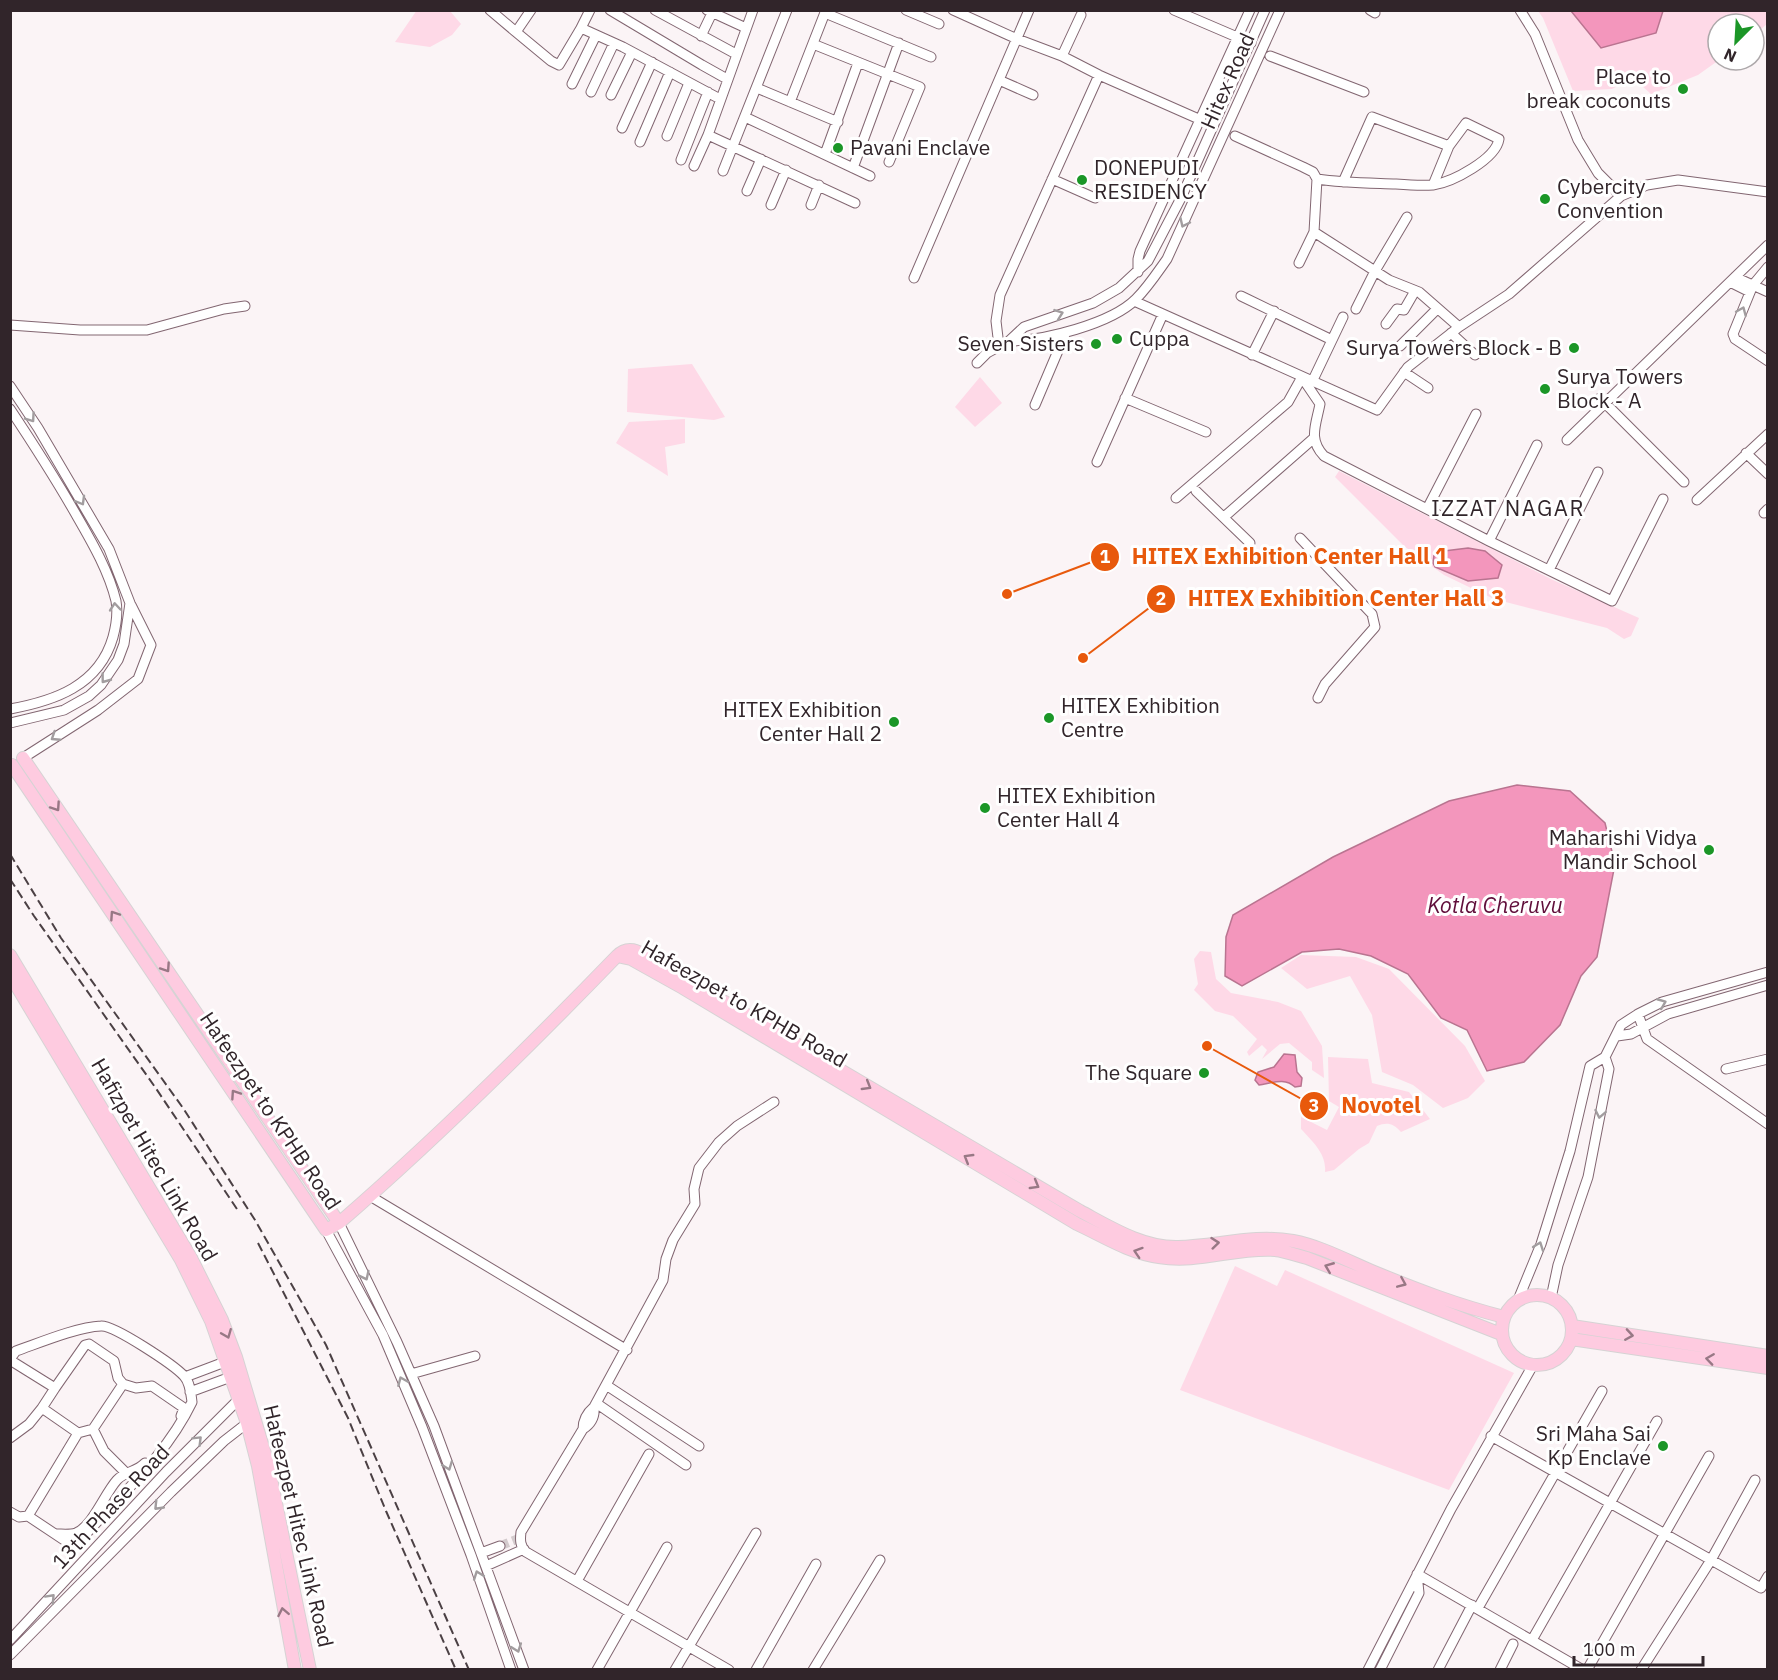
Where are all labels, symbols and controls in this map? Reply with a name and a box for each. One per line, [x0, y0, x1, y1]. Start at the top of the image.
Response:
north arrow [1706, 12, 1766, 72]
street label: Hitex Road [1193, 28, 1261, 133]
text: N [1721, 44, 1739, 67]
place label: Place to break coconuts [1527, 62, 1671, 114]
marker: Place to break coconuts [1676, 82, 1690, 96]
place label: Pavani Enclave [850, 133, 990, 161]
marker: Pavani Enclave [831, 141, 845, 155]
place label: DONEPUDI RESIDENCY [1094, 153, 1207, 205]
place label: Cybercity Convention [1557, 172, 1664, 224]
marker: DONEPUDI RESIDENCY [1075, 173, 1089, 187]
marker: Cybercity Convention [1538, 192, 1552, 206]
one-way arrow [1179, 216, 1191, 227]
one-way arrow [1735, 306, 1747, 317]
one-way arrow [1054, 309, 1064, 322]
place label: Cuppa [1129, 324, 1190, 352]
place label: Seven Sisters [958, 329, 1084, 357]
marker: Cuppa [1110, 332, 1124, 346]
place label: Surya Towers Block - B [1346, 333, 1562, 361]
marker: Seven Sisters [1089, 337, 1103, 351]
marker: Surya Towers Block - B [1567, 341, 1581, 355]
place label: Surya Towers Block - A [1557, 362, 1683, 414]
marker: Surya Towers Block - A [1538, 382, 1552, 396]
one-way arrow [24, 411, 35, 422]
district label: IZZAT NAGAR [1431, 493, 1585, 522]
one-way arrow [73, 495, 85, 505]
callout: HITEX Exhibition Center Hall 1 [1090, 537, 1461, 577]
text: HITEX Exhibition Center Hall 1 [1132, 541, 1448, 570]
text: 1 [1100, 545, 1111, 568]
callout: HITEX Exhibition Center Hall 3 [1146, 579, 1516, 619]
text: HITEX Exhibition Center Hall 3 [1188, 583, 1504, 612]
text: 2 [1156, 587, 1166, 610]
one-way arrow [109, 603, 122, 612]
one-way arrow [101, 672, 112, 683]
place label: HITEX Exhibition Centre [1061, 691, 1220, 743]
place label: HITEX Exhibition Center Hall 2 [723, 695, 882, 747]
marker: HITEX Exhibition Centre [1042, 711, 1056, 725]
marker: HITEX Exhibition Center Hall 2 [887, 715, 901, 729]
one-way arrow [51, 730, 62, 741]
place label: HITEX Exhibition Center Hall 4 [997, 781, 1156, 833]
one-way arrow [49, 800, 60, 811]
marker: HITEX Exhibition Center Hall 4 [978, 801, 992, 815]
place label: Maharishi Vidya Mandir School [1549, 823, 1697, 875]
marker: Maharishi Vidya Mandir School [1702, 843, 1716, 857]
water label: Kotla Cheruvu [1427, 890, 1563, 919]
one-way arrow [110, 911, 121, 922]
street label: Hafeezpet to KPHB Road [636, 933, 853, 1074]
one-way arrow [159, 961, 170, 972]
one-way arrow [1655, 998, 1666, 1010]
street label: Hafeezpet to KPHB Road [194, 1006, 348, 1215]
street label: Hafizpet Hitec Link Road [85, 1053, 225, 1266]
place label: The Square [1085, 1058, 1192, 1086]
marker: The Square [1197, 1066, 1211, 1080]
one-way arrow [861, 1079, 871, 1091]
callout: Novotel [1299, 1086, 1433, 1126]
one-way arrow [231, 1090, 242, 1101]
text: Novotel [1341, 1090, 1421, 1119]
text: 3 [1309, 1094, 1319, 1117]
one-way arrow [1594, 1108, 1607, 1118]
one-way arrow [964, 1154, 974, 1166]
one-way arrow [1029, 1178, 1039, 1189]
one-way arrow [1211, 1237, 1220, 1250]
one-way arrow [1532, 1241, 1545, 1252]
one-way arrow [1133, 1246, 1144, 1259]
one-way arrow [1324, 1262, 1335, 1274]
one-way arrow [358, 1269, 369, 1280]
one-way arrow [1395, 1276, 1406, 1288]
one-way arrow [220, 1327, 232, 1338]
one-way arrow [1625, 1328, 1634, 1340]
one-way arrow [1705, 1354, 1714, 1366]
one-way arrow [397, 1376, 409, 1387]
street label: Hafeezpet Hitec Link Road [257, 1402, 341, 1650]
place label: Sri Maha Sai Kp Enclave [1536, 1419, 1651, 1471]
one-way arrow [191, 1437, 202, 1448]
street label: 13th Phase Road [45, 1438, 175, 1574]
marker: Sri Maha Sai Kp Enclave [1656, 1439, 1670, 1453]
one-way arrow [441, 1460, 454, 1470]
one-way arrow [154, 1498, 165, 1509]
one-way arrow [472, 1570, 485, 1581]
one-way arrow [43, 1594, 54, 1605]
one-way arrow [277, 1607, 290, 1617]
scale bar [1574, 1629, 1703, 1667]
text: 100 m [1583, 1638, 1635, 1661]
one-way arrow [509, 1642, 522, 1653]

